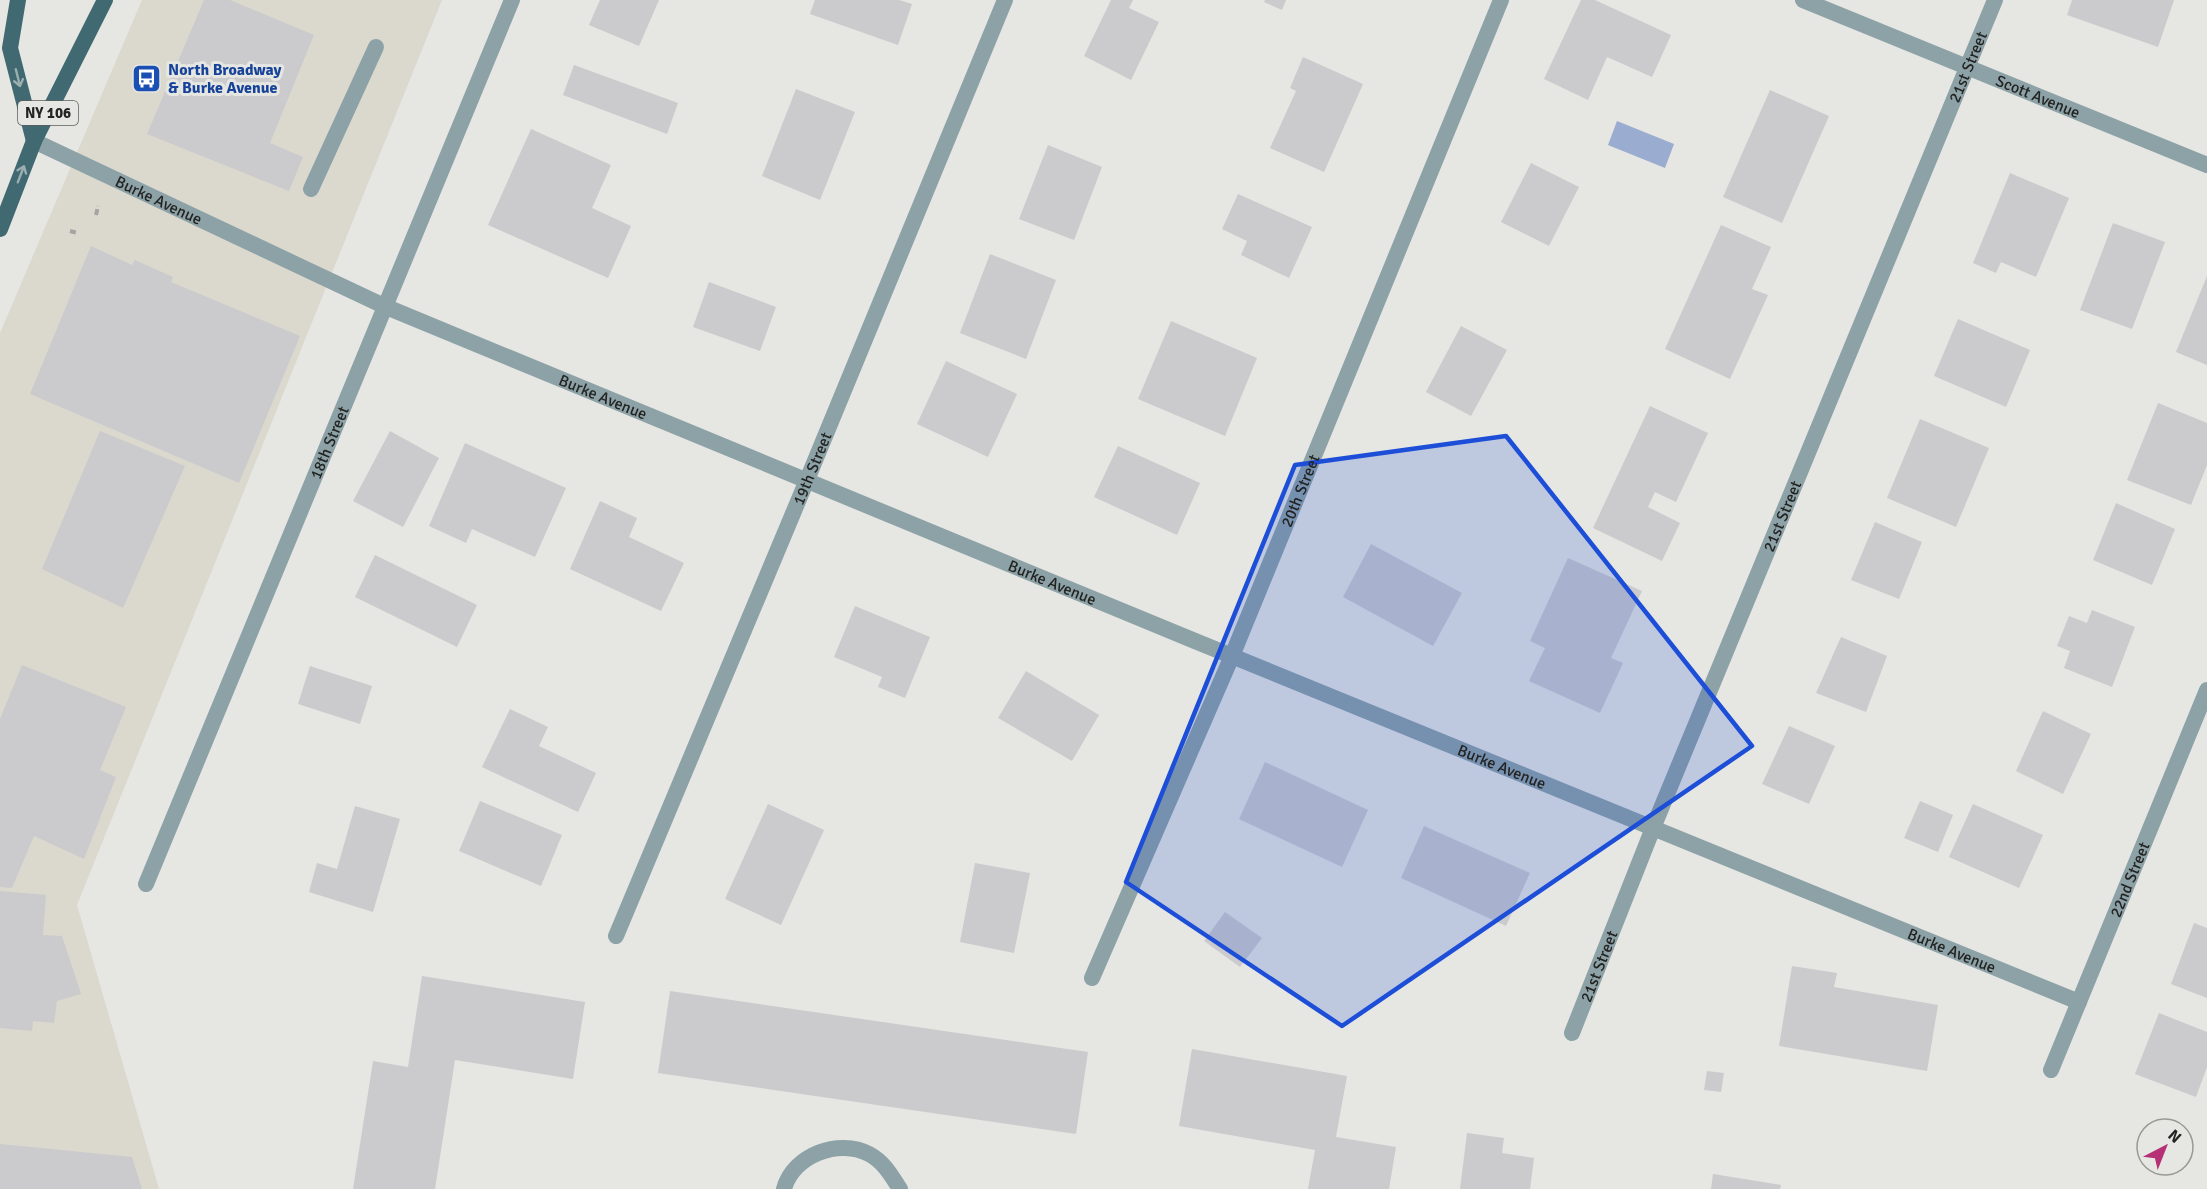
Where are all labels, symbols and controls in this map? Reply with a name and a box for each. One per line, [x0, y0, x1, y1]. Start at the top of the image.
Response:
street label: 21st Street [1945, 28, 1992, 106]
place label: North Broadway & Burke Avenue [168, 60, 282, 98]
bus stop icon: North Broadway & Burke Avenue [131, 62, 163, 94]
one-way arrow [12, 68, 24, 87]
street label: Scott Avenue [1993, 71, 2083, 123]
road number: NY 106 [18, 101, 78, 125]
one-way arrow [16, 166, 27, 184]
street label: Burke Avenue [112, 172, 205, 230]
street label: Burke Avenue [556, 370, 650, 425]
street label: 18th Street [306, 403, 354, 482]
street label: 19th Street [789, 429, 837, 508]
street label: 20th Street [1277, 451, 1325, 530]
street label: 21st Street [1759, 477, 1807, 555]
street label: Burke Avenue [1005, 556, 1099, 610]
street label: Burke Avenue [1454, 740, 1549, 794]
street label: 22nd Street [2106, 839, 2155, 921]
street label: Burke Avenue [1904, 924, 1999, 978]
street label: 21st Street [1576, 927, 1623, 1005]
north arrow [2135, 1117, 2195, 1177]
text: N [2164, 1125, 2185, 1148]

